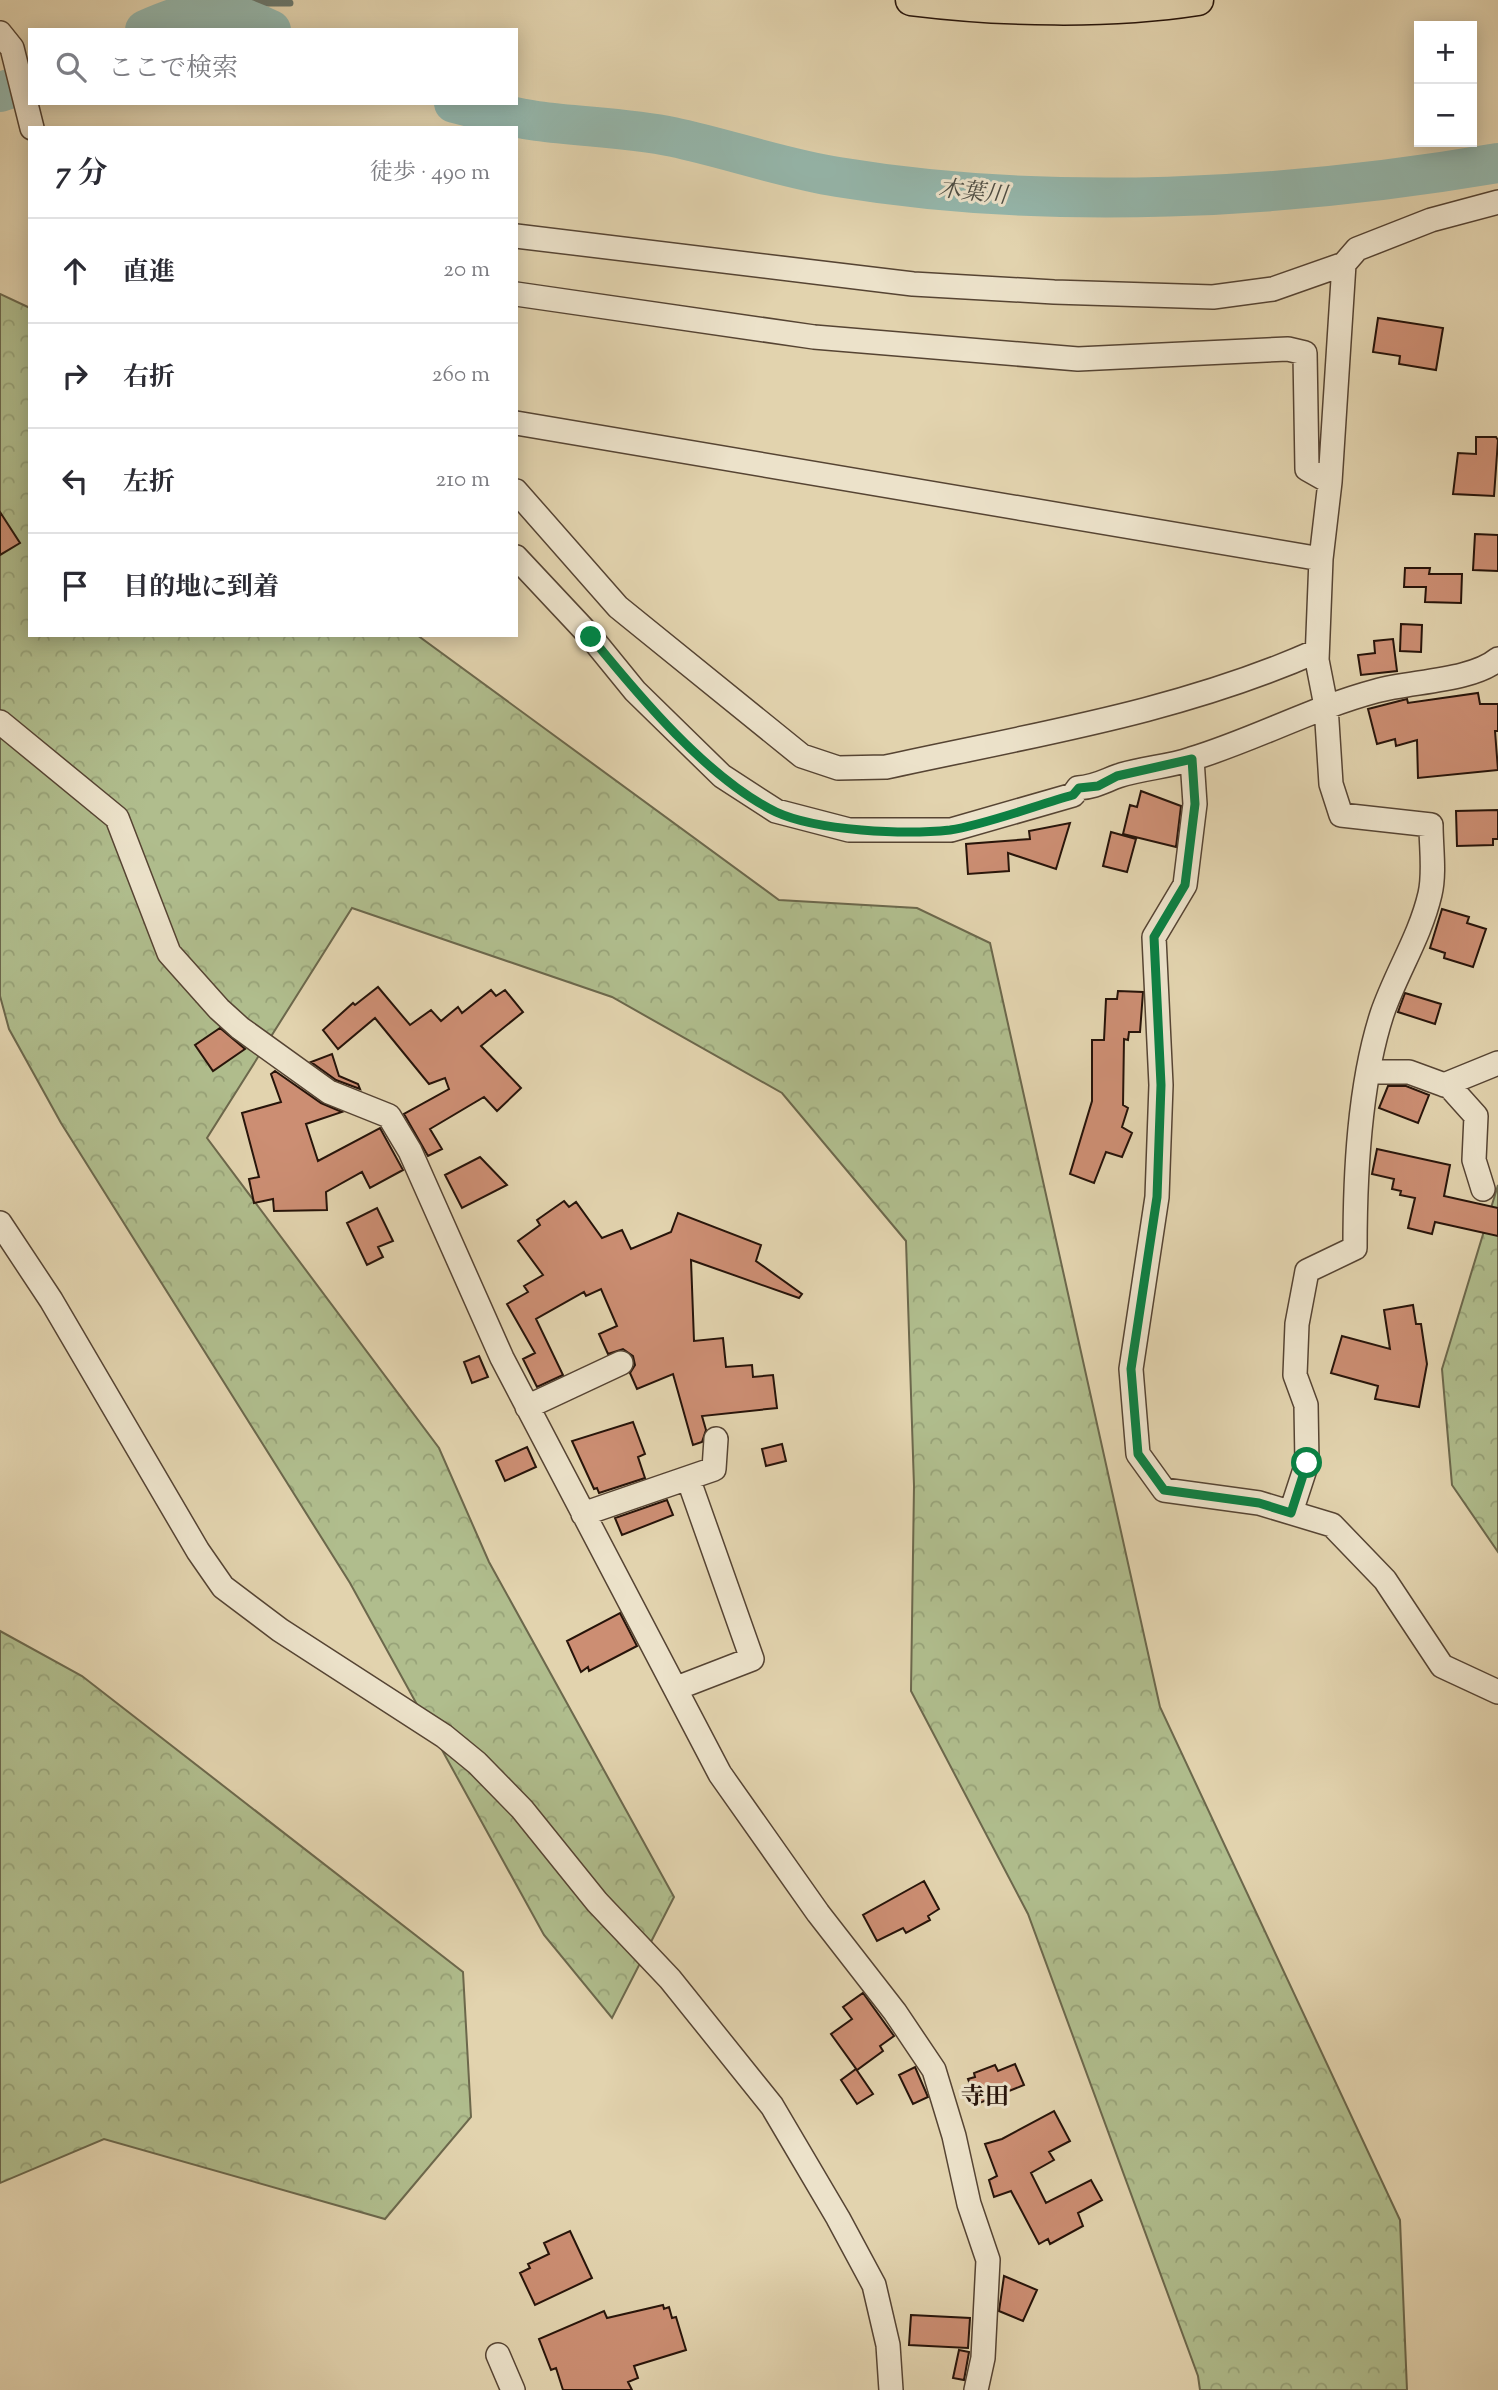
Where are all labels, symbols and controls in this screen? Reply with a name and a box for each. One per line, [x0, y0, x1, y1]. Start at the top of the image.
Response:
map controls [1414, 21, 1477, 147]
button: + [1414, 21, 1477, 84]
search box [28, 28, 518, 105]
icon: search [52, 48, 90, 86]
text: ここで検索 [108, 51, 238, 88]
button: − [1414, 84, 1477, 147]
text: 7 分 [56, 153, 107, 196]
text: 徒歩 · 490 m [370, 157, 490, 190]
water label: 木葉川 [937, 173, 1012, 214]
icon: ahead [56, 252, 94, 290]
text: 20 m [443, 254, 490, 287]
text: 直進 [123, 255, 175, 292]
icon: right [56, 357, 94, 395]
text: 260 m [432, 359, 490, 392]
text: 右折 [123, 360, 175, 397]
icon: left [56, 462, 94, 500]
text: 210 m [436, 464, 490, 497]
text: 左折 [123, 465, 175, 502]
icon: arrive [56, 567, 94, 605]
text: 目的地に到着 [123, 570, 279, 607]
route end [575, 621, 606, 652]
route start [1291, 1447, 1322, 1478]
district label: 寺田 [961, 2081, 1009, 2115]

